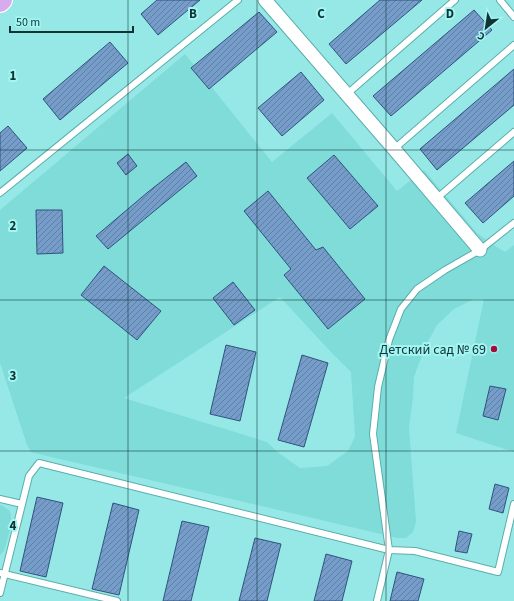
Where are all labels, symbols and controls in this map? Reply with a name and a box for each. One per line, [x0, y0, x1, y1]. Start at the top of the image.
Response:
text: B [189, 5, 197, 23]
text: C [317, 5, 325, 23]
text: D [446, 5, 454, 23]
scale bar [10, 8, 133, 34]
north arrow [466, 8, 506, 48]
text: 50 m [16, 14, 40, 31]
text: С [474, 28, 488, 44]
text: 1 [10, 67, 17, 85]
text: 2 [10, 217, 17, 235]
place label: Детский сад № 69 [379, 340, 486, 360]
marker: Детский сад № 69 [489, 344, 499, 354]
text: 3 [10, 367, 17, 385]
text: 4 [10, 517, 17, 535]

